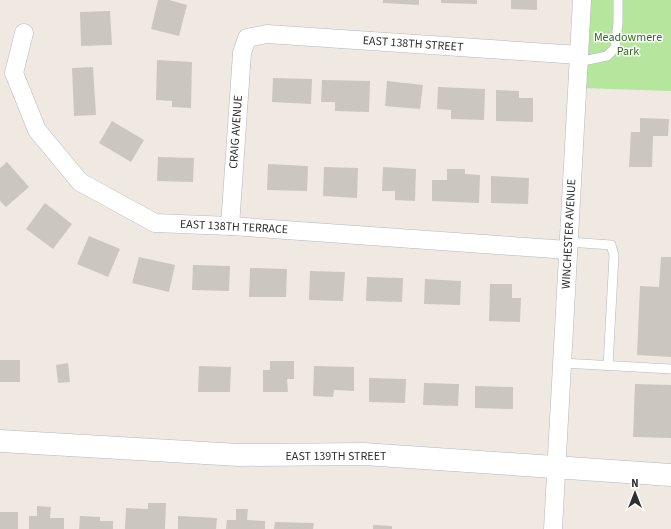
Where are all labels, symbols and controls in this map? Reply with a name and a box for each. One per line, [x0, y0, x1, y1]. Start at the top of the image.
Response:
park label: Meadowmere Park [594, 29, 662, 60]
street label: EAST 138TH STREET [362, 32, 464, 56]
street label: CRAIG AVENUE [225, 95, 247, 169]
street label: WINCHESTER AVENUE [558, 179, 580, 289]
street label: EAST 138TH TERRACE [179, 216, 289, 238]
street label: EAST 139TH STREET [286, 448, 387, 465]
north arrow [615, 473, 655, 513]
text: N [631, 476, 639, 491]

